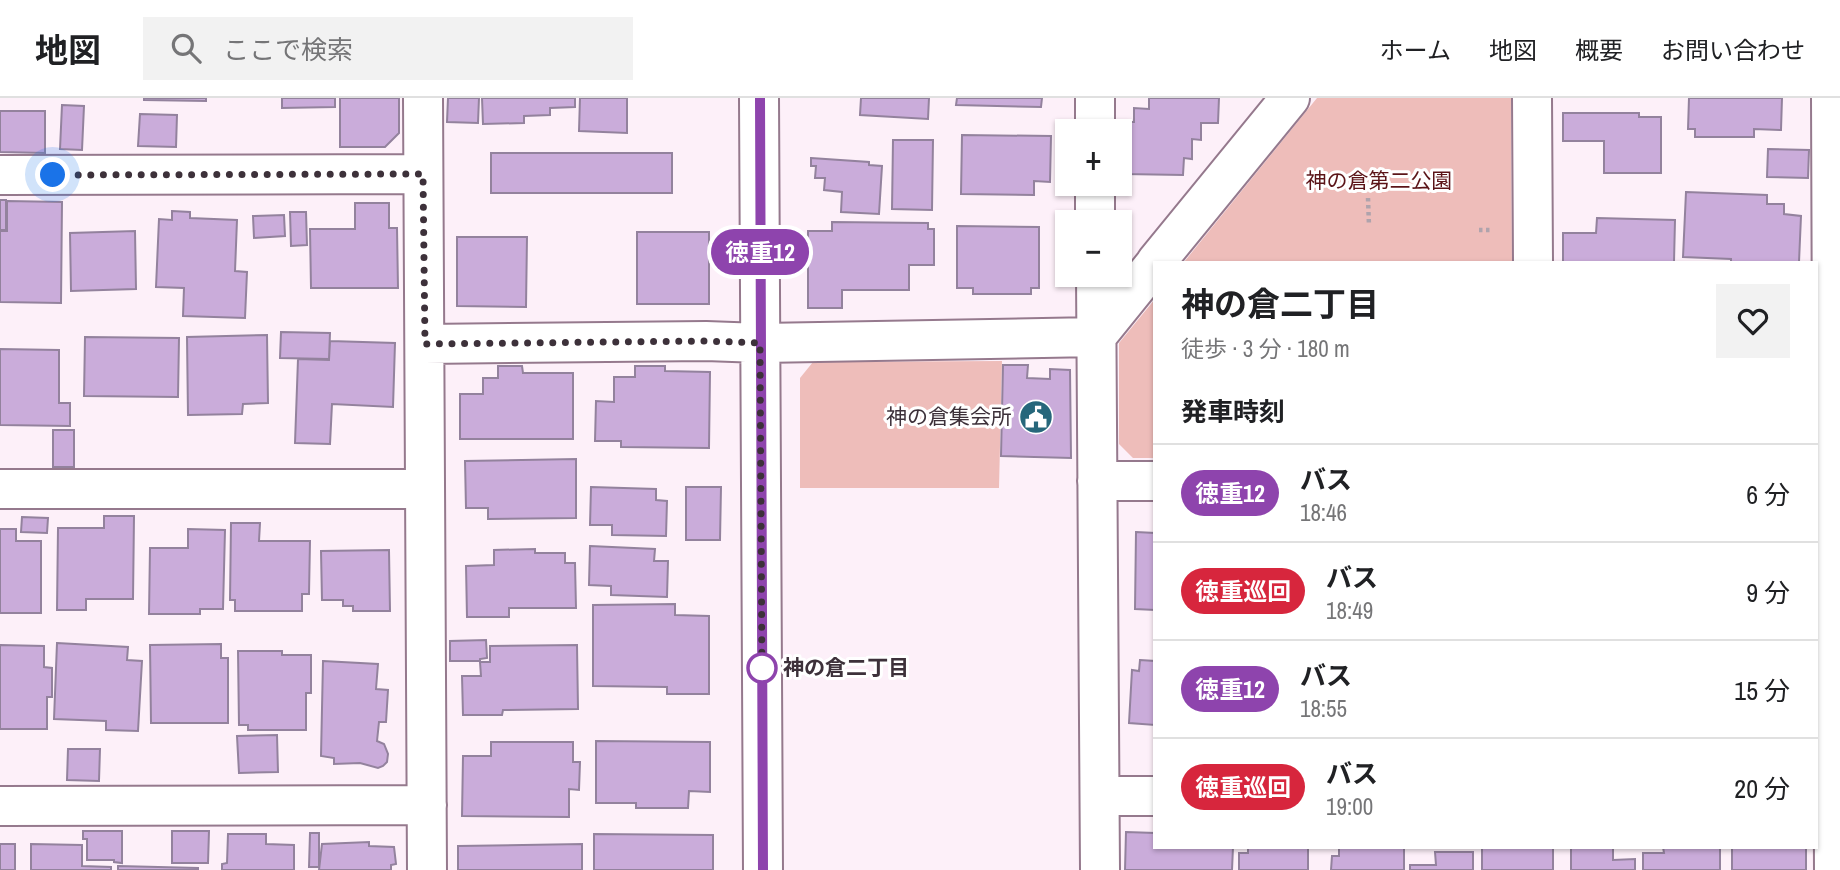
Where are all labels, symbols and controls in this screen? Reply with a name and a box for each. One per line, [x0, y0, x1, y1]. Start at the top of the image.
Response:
search box [143, 17, 633, 80]
text: 地図 [35, 28, 101, 72]
icon: search [167, 29, 205, 67]
text: ここで検索 [223, 32, 353, 67]
text: ホーム [1380, 34, 1451, 66]
text: 地図 [1489, 34, 1537, 66]
text: 概要 [1575, 34, 1623, 66]
text: お問い合わせ [1661, 34, 1805, 66]
map controls [1055, 119, 1132, 287]
button: + [1055, 119, 1132, 196]
your location [35, 157, 70, 192]
park label: 神の倉第二公園 [1306, 166, 1453, 195]
button: − [1055, 210, 1132, 287]
line badge: 徳重12 [711, 229, 809, 275]
text: 徳重12 [725, 236, 795, 268]
text: 神の倉二丁目 [1181, 282, 1379, 326]
button: heart [1716, 284, 1790, 358]
text: 徒歩 · 3 分 · 180 m [1181, 333, 1350, 364]
text: 発車時刻 [1181, 394, 1285, 429]
public building icon: 神の倉集会所 [1017, 398, 1055, 436]
place label: 神の倉集会所 [886, 402, 1012, 431]
text: バス [1300, 462, 1352, 497]
text: 徳重12 [1195, 477, 1265, 509]
text: 6 分 [1746, 477, 1790, 512]
text: 18:46 [1300, 497, 1347, 528]
text: バス [1326, 560, 1378, 595]
text: 徳重巡回 [1195, 575, 1291, 607]
text: 9 分 [1746, 575, 1790, 610]
text: 18:49 [1326, 595, 1373, 626]
marker: 神の倉二丁目 [747, 653, 777, 683]
place label: 神の倉二丁目 [783, 653, 909, 682]
text: バス [1300, 658, 1352, 693]
text: 徳重12 [1195, 673, 1265, 705]
text: 15 分 [1734, 673, 1790, 708]
text: 18:55 [1300, 693, 1347, 724]
text: バス [1326, 756, 1378, 791]
text: 徳重巡回 [1195, 771, 1291, 803]
text: 20 分 [1734, 771, 1790, 806]
text: 19:00 [1326, 791, 1373, 822]

